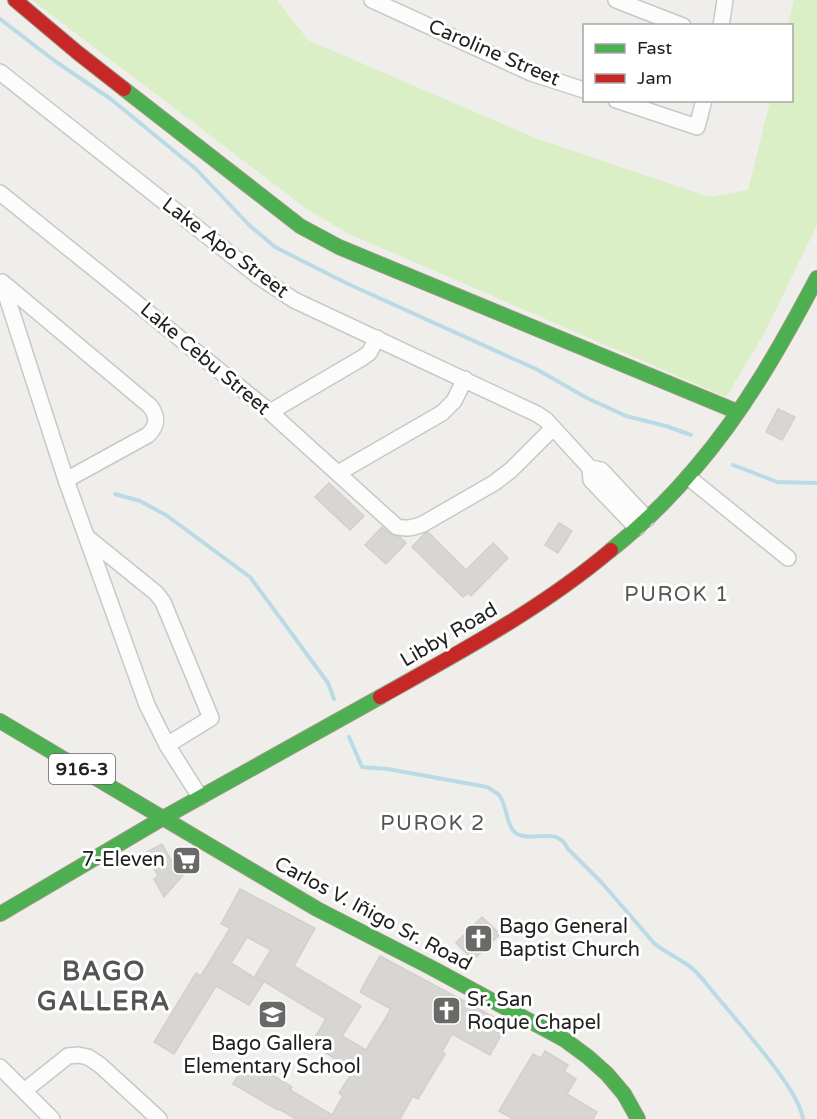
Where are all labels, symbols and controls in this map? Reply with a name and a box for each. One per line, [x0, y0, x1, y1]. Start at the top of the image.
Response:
street label: Caroline Street [425, 15, 564, 92]
legend [583, 24, 793, 102]
text: Fast [637, 37, 672, 59]
text: Jam [637, 67, 672, 89]
street label: Lake Apo Street [157, 193, 293, 304]
street label: Lake Cebu Street [135, 298, 275, 421]
district label: PUROK 1 [624, 582, 730, 607]
street label: Libby Road [396, 598, 502, 672]
road number: 916-3 [49, 754, 115, 784]
district label: PUROK 2 [380, 811, 486, 836]
supermarket icon: 7-Eleven [170, 844, 202, 876]
place label: 7-Eleven [82, 848, 165, 872]
street label: Carlos V. Iñigo Sr. Road [270, 852, 476, 976]
place label: Bago General Baptist Church [499, 915, 640, 962]
church icon: Bago General Baptist Church [462, 922, 494, 954]
district label: BAGO GALLERA [37, 956, 171, 1017]
place label: Sr. San Roque Chapel [467, 988, 601, 1035]
church icon: Sr. San Roque Chapel [430, 995, 462, 1027]
school or university icon: Bago Gallera Elementary School [256, 998, 288, 1030]
place label: Bago Gallera Elementary School [183, 1032, 361, 1079]

